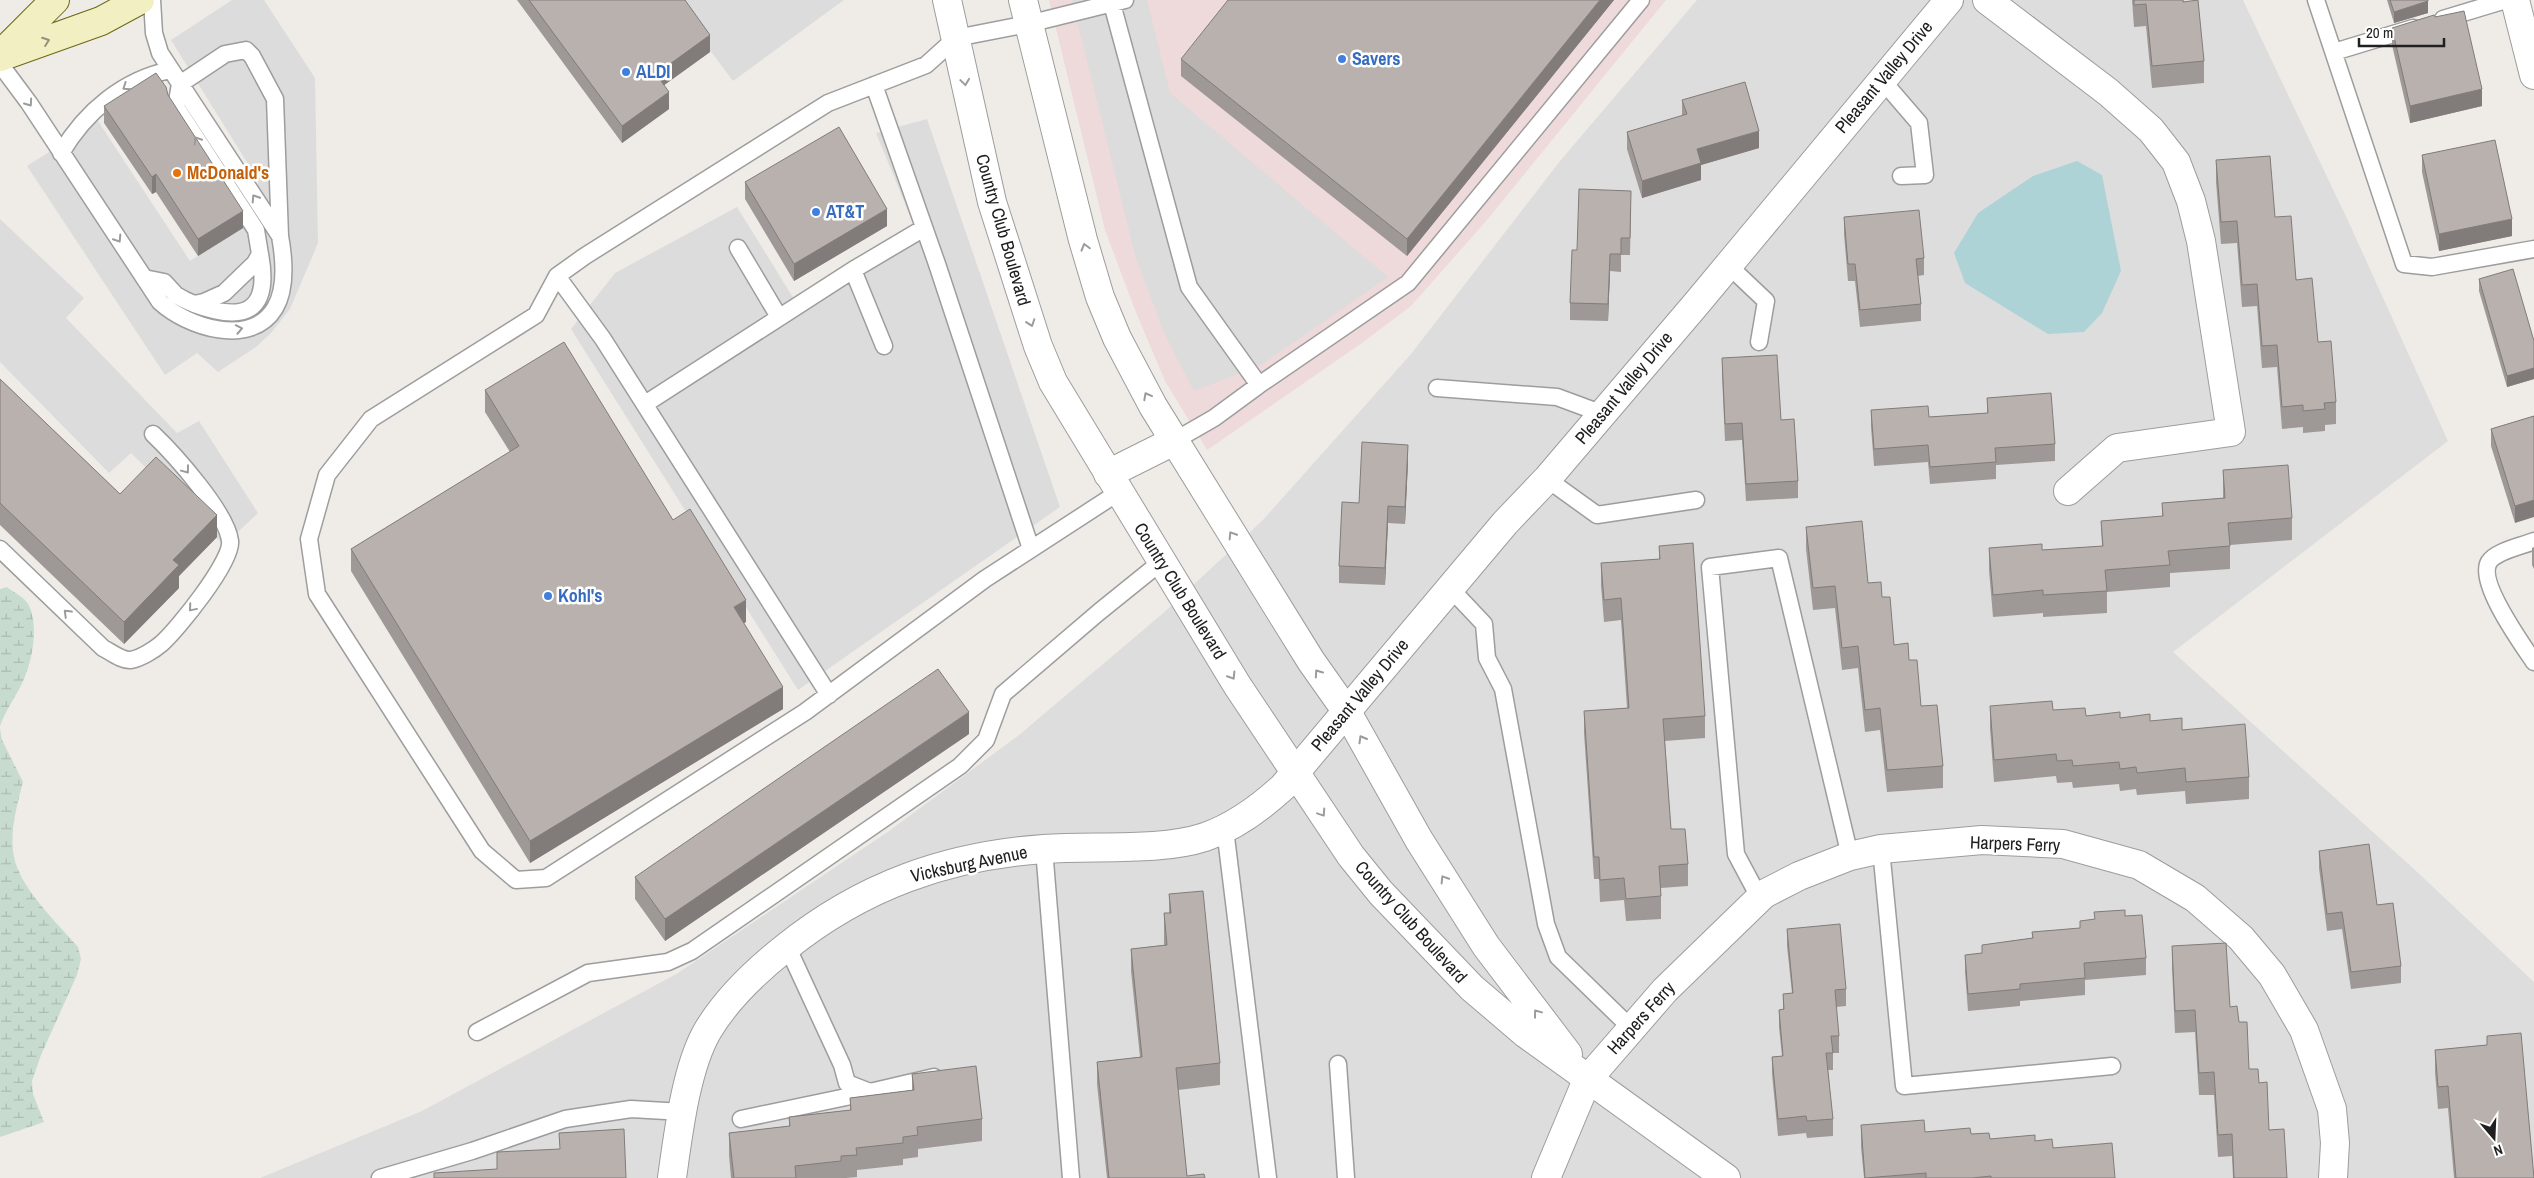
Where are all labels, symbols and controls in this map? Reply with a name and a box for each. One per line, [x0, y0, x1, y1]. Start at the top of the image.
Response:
street label: Pleasant Valley Drive [1829, 15, 1938, 138]
scale bar [2359, 15, 2444, 47]
text: 20 m [2366, 22, 2393, 43]
one-way arrow [41, 37, 50, 47]
place label: Savers [1352, 46, 1400, 71]
marker: Savers [1336, 53, 1348, 65]
place label: ALDI [636, 59, 670, 84]
marker: ALDI [620, 66, 632, 78]
one-way arrow [960, 77, 970, 86]
one-way arrow [122, 81, 132, 90]
one-way arrow [23, 98, 32, 107]
one-way arrow [194, 136, 204, 145]
street label: Country Club Boulevard [970, 151, 1037, 309]
place label: McDonald's [187, 160, 269, 185]
marker: McDonald's [171, 167, 183, 179]
one-way arrow [252, 194, 261, 203]
place label: AT&T [826, 199, 864, 224]
marker: AT&T [810, 206, 822, 218]
one-way arrow [112, 233, 121, 243]
one-way arrow [1080, 243, 1090, 251]
one-way arrow [1025, 318, 1035, 326]
one-way arrow [234, 324, 243, 334]
street label: Pleasant Valley Drive [1569, 326, 1678, 449]
one-way arrow [1143, 393, 1153, 402]
one-way arrow [180, 465, 189, 474]
street label: Country Club Boulevard [1128, 518, 1233, 664]
one-way arrow [1229, 531, 1239, 540]
place label: Kohl's [558, 583, 603, 608]
marker: Kohl's [542, 590, 554, 602]
one-way arrow [189, 602, 198, 611]
one-way arrow [64, 610, 73, 619]
street label: Pleasant Valley Drive [1305, 633, 1414, 756]
one-way arrow [1315, 669, 1324, 678]
one-way arrow [1226, 670, 1235, 680]
one-way arrow [1359, 735, 1369, 744]
one-way arrow [1316, 807, 1325, 817]
street label: Harpers Ferry [1969, 829, 2061, 858]
street label: Vicksburg Avenue [908, 839, 1029, 888]
street label: Country Club Boulevard [1350, 855, 1473, 988]
one-way arrow [1441, 876, 1451, 885]
street label: Harpers Ferry [1601, 975, 1681, 1060]
one-way arrow [1534, 1010, 1542, 1019]
north arrow [2469, 1113, 2519, 1163]
text: N [2491, 1140, 2505, 1160]

